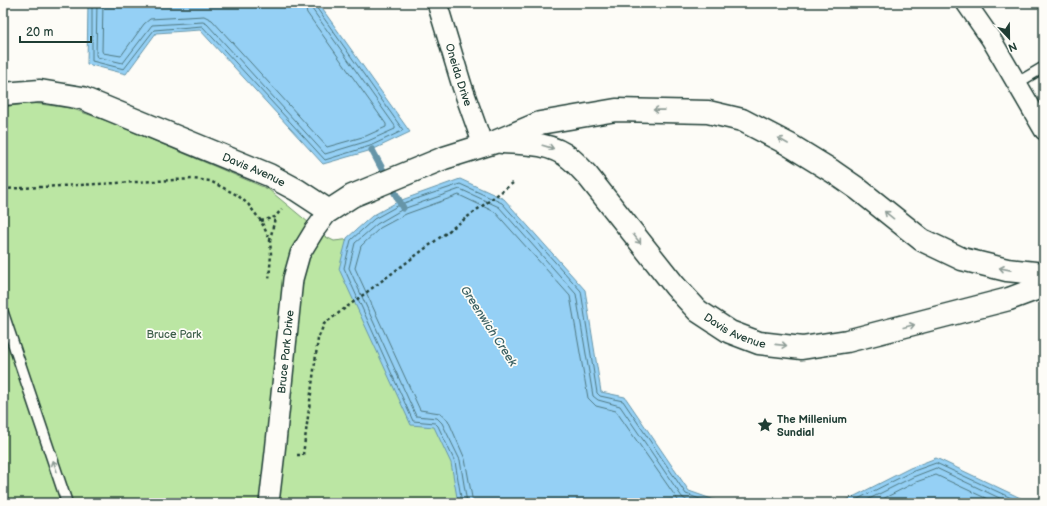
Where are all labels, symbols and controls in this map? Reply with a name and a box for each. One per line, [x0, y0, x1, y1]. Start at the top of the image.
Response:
scale bar [20, 18, 91, 44]
north arrow [989, 18, 1029, 58]
text: 20 m [26, 25, 53, 40]
text: N [1006, 39, 1019, 54]
street label: Oneida Drive [443, 42, 475, 108]
one-way arrow [653, 106, 666, 114]
one-way arrow [777, 136, 789, 144]
one-way arrow [541, 144, 554, 151]
street label: Davis Avenue [220, 151, 288, 190]
one-way arrow [884, 211, 895, 220]
one-way arrow [633, 233, 641, 244]
one-way arrow [999, 265, 1012, 273]
water label: Greenwich Creek [457, 283, 521, 370]
street label: Bruce Park Drive [275, 309, 297, 394]
street label: Davis Avenue [701, 311, 767, 351]
one-way arrow [902, 321, 915, 329]
park label: Bruce Park [146, 328, 202, 341]
one-way arrow [774, 341, 787, 349]
place label: The Millenium Sundial [777, 413, 847, 439]
place icon: The Millenium Sundial [756, 416, 774, 434]
one-way arrow [51, 460, 58, 473]

